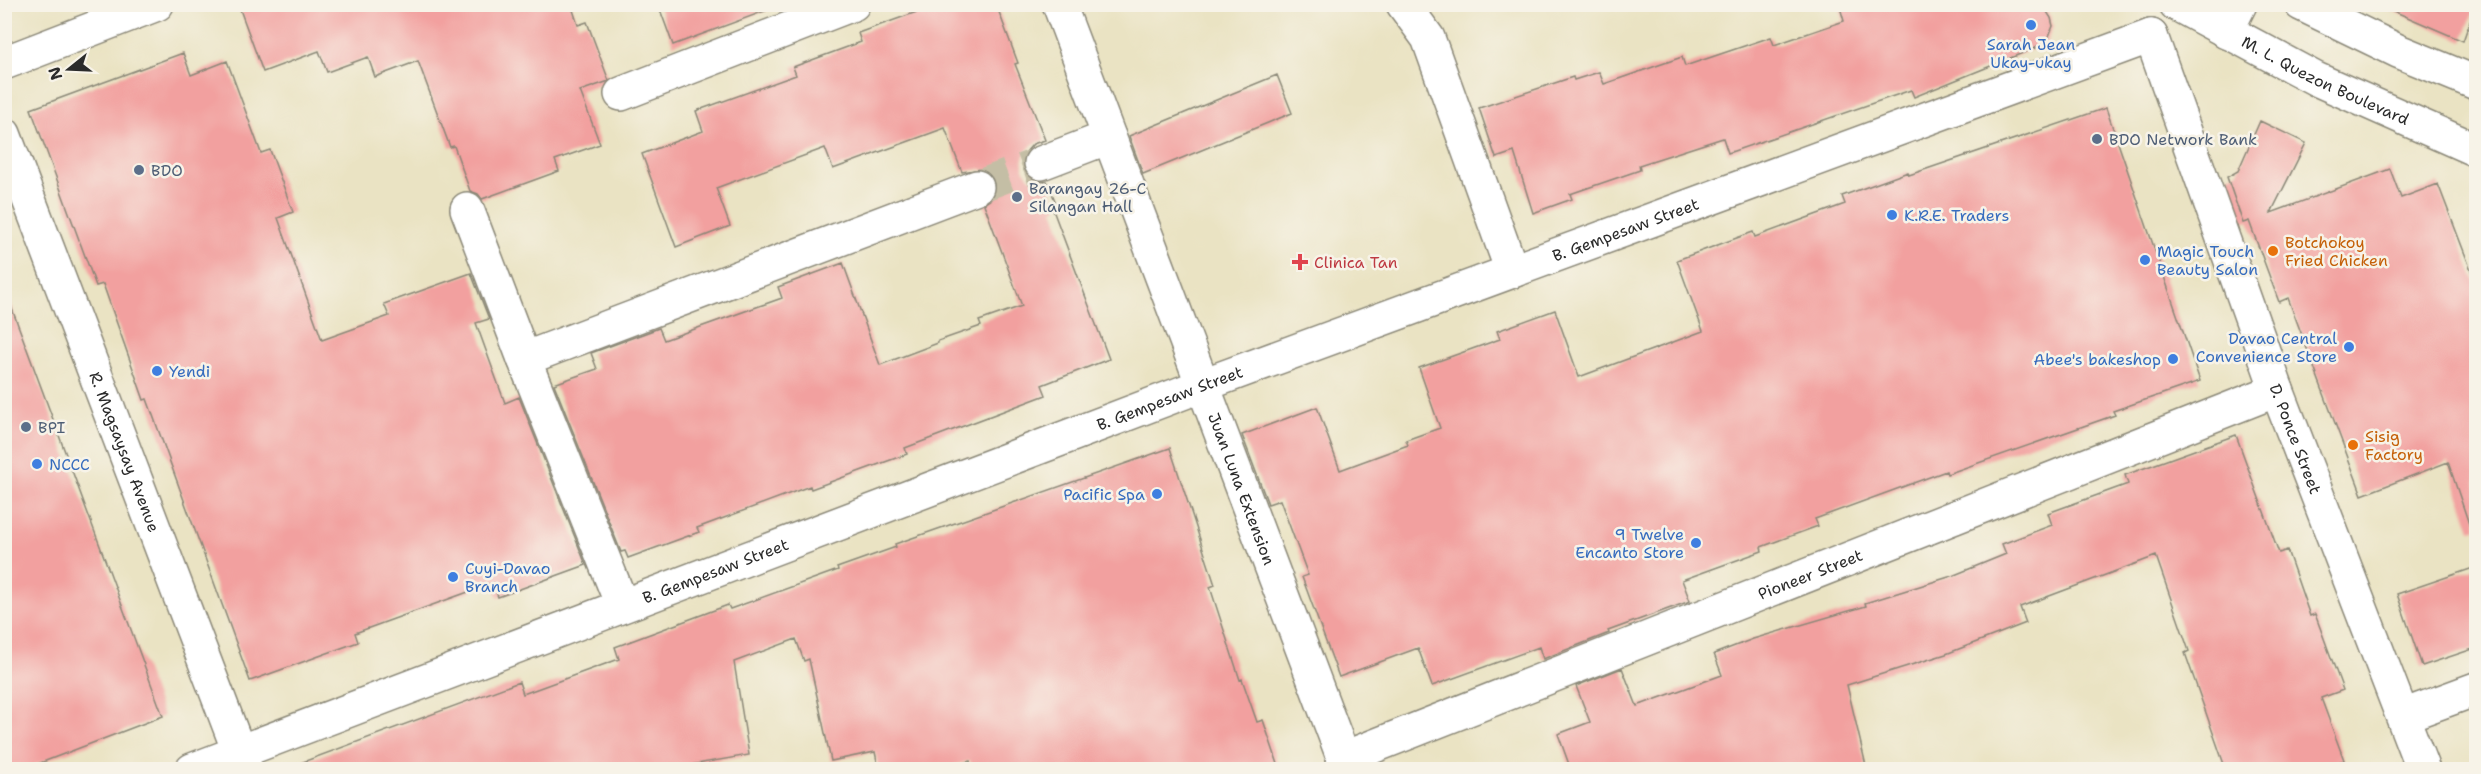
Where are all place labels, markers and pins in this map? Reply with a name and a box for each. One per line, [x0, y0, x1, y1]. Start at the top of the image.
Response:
marker: Sarah Jean Ukay-ukay [2024, 18, 2038, 32]
place label: Sarah Jean Ukay-ukay [1987, 34, 2075, 73]
place label: BDO Network Bank [2109, 129, 2257, 150]
marker: BDO Network Bank [2090, 132, 2104, 146]
place label: BDO [151, 160, 183, 181]
marker: BDO [132, 163, 146, 177]
place label: Barangay 26-C Silangan Hall [1029, 178, 1146, 217]
marker: Barangay 26-C Silangan Hall [1010, 190, 1024, 204]
place label: K.R.E. Traders [1904, 205, 2009, 226]
marker: K.R.E. Traders [1885, 208, 1899, 222]
place label: Botchokoy Fried Chicken [2285, 232, 2388, 271]
place label: Magic Touch Beauty Salon [2157, 241, 2258, 280]
marker: Botchokoy Fried Chicken [2266, 244, 2280, 258]
place label: Clinica Tan [1314, 252, 1398, 273]
marker: Clinica Tan [1291, 253, 1309, 271]
marker: Magic Touch Beauty Salon [2138, 253, 2152, 267]
place label: Davao Central Convenience Store [2196, 328, 2337, 367]
marker: Davao Central Convenience Store [2342, 340, 2356, 354]
place label: Abee's bakeshop [2034, 349, 2161, 370]
marker: Abee's bakeshop [2166, 352, 2180, 366]
place label: Yendi [169, 361, 210, 382]
marker: Yendi [150, 364, 164, 378]
place label: BPI [38, 417, 66, 438]
marker: BPI [19, 420, 33, 434]
place label: Sisig Factory [2365, 426, 2423, 465]
marker: Sisig Factory [2346, 438, 2360, 452]
place label: NCCC [49, 454, 90, 475]
marker: NCCC [30, 457, 44, 471]
place label: Pacific Spa [1063, 484, 1145, 505]
marker: Pacific Spa [1150, 487, 1164, 501]
place label: 9 Twelve Encanto Store [1575, 524, 1684, 563]
marker: 9 Twelve Encanto Store [1689, 536, 1703, 550]
place label: Cuyi-Davao Branch [465, 558, 551, 597]
marker: Cuyi-Davao Branch [446, 570, 460, 584]

